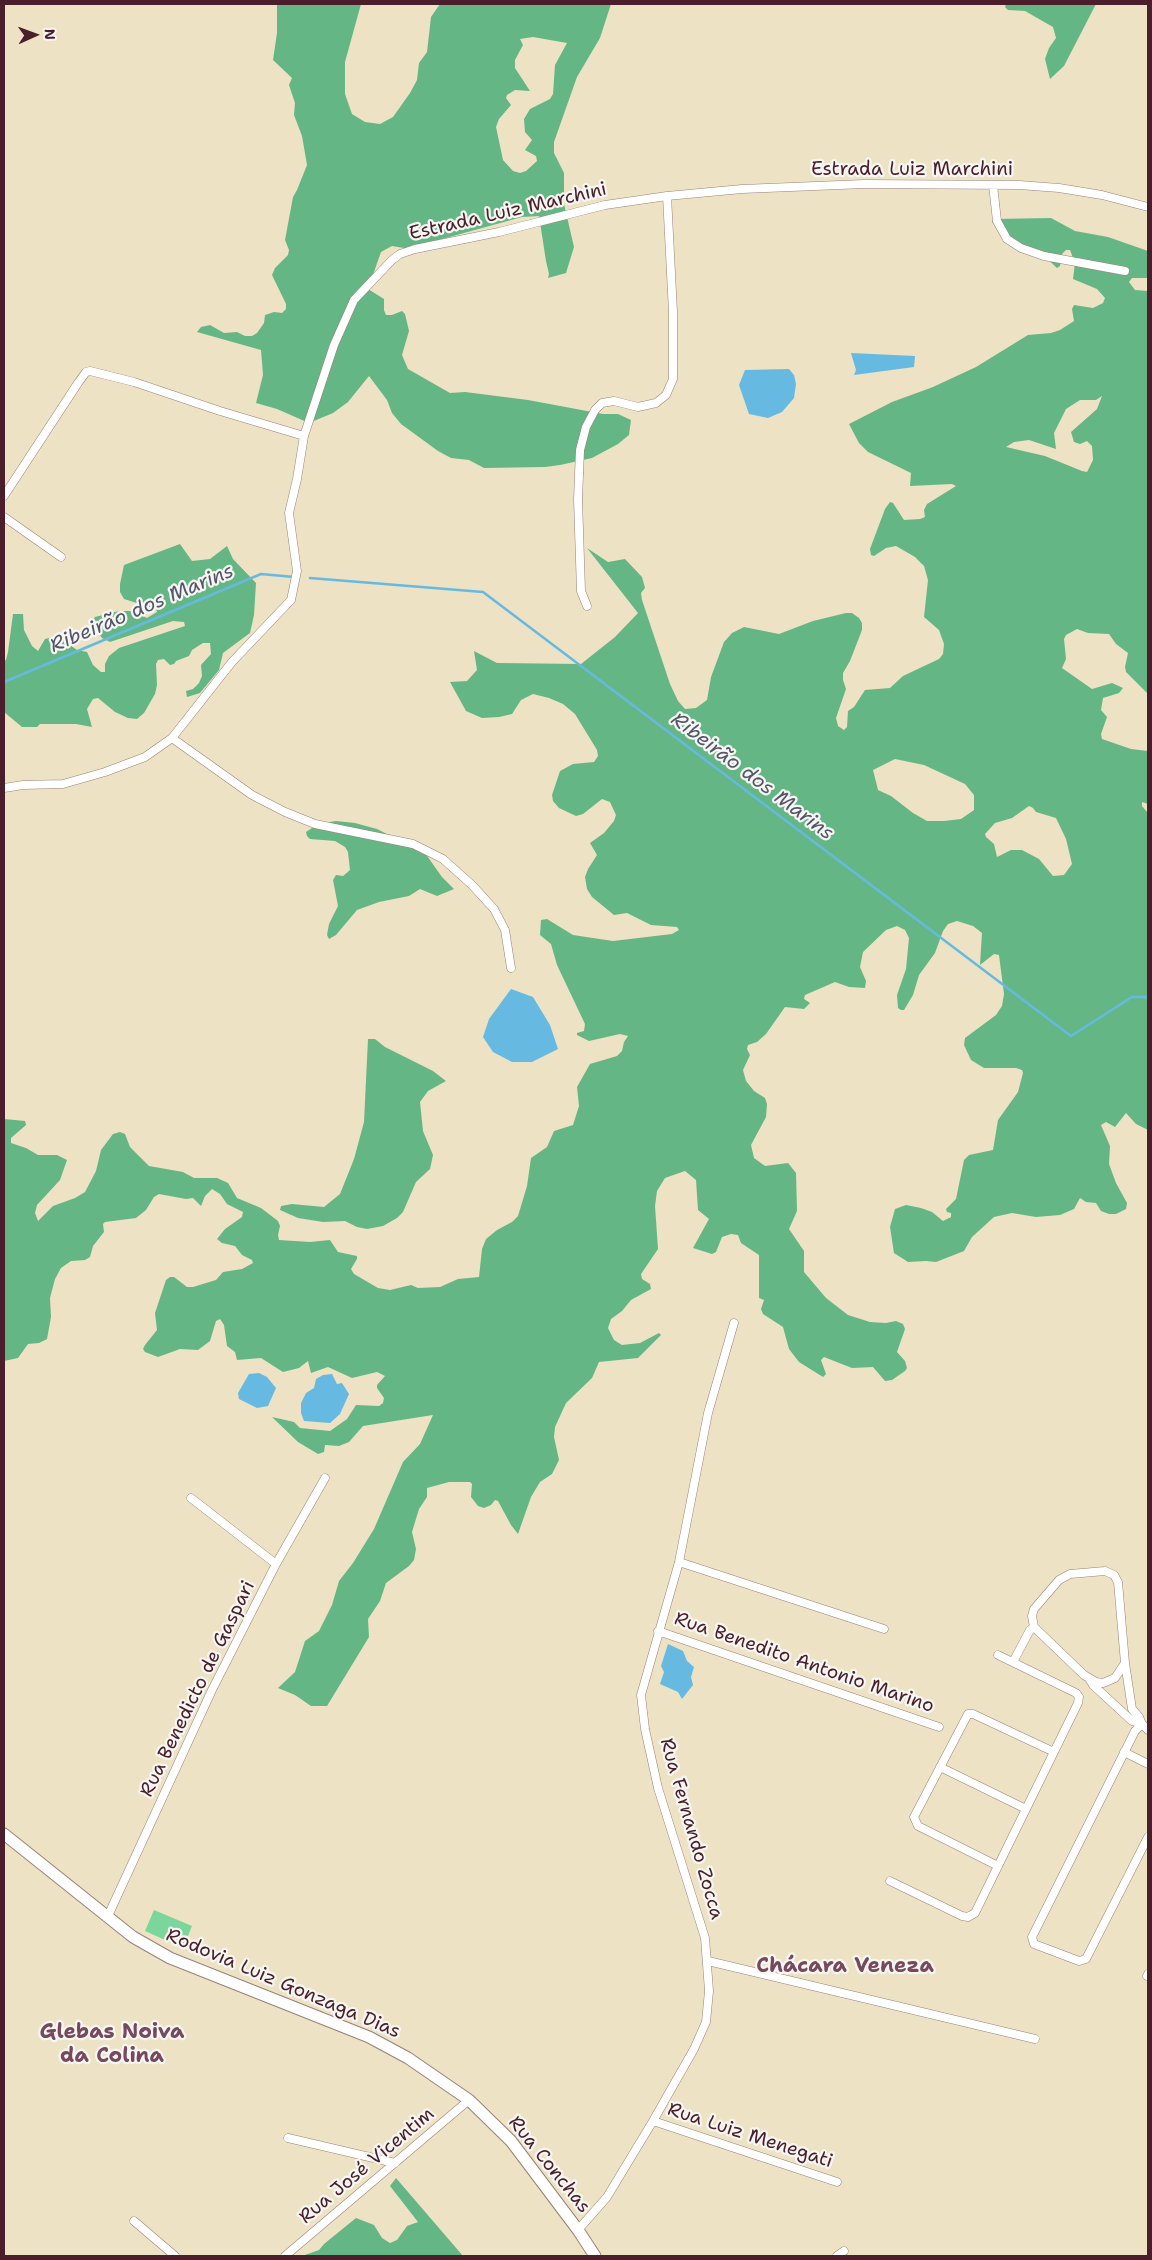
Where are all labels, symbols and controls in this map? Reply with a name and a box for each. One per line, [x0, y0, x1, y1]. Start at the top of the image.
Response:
north arrow [10, 10, 60, 60]
text: N [41, 29, 59, 40]
street label: Estrada Luiz Marchini [811, 159, 1013, 181]
street label: Estrada Luiz Marchini [407, 178, 609, 246]
water label: Ribeirão dos Marins [47, 559, 237, 659]
water label: Ribeirão dos Marins [666, 708, 838, 846]
street label: Rua Benedicto de Gaspari [136, 1577, 260, 1801]
street label: Rua Benedito Antonio Marino [671, 1608, 937, 1718]
street label: Rua Fernando Zocca [654, 1736, 728, 1922]
street label: Rodovia Luiz Gonzaga Dias [162, 1924, 404, 2044]
district label: Chácara Veneza [756, 1954, 934, 1980]
district label: Glebas Noiva da Colina [40, 2020, 184, 2070]
street label: Rua Luiz Menegati [665, 2099, 835, 2173]
street label: Rua José Vicentim [295, 2103, 439, 2229]
street label: Rua Conchas [503, 2112, 595, 2218]

